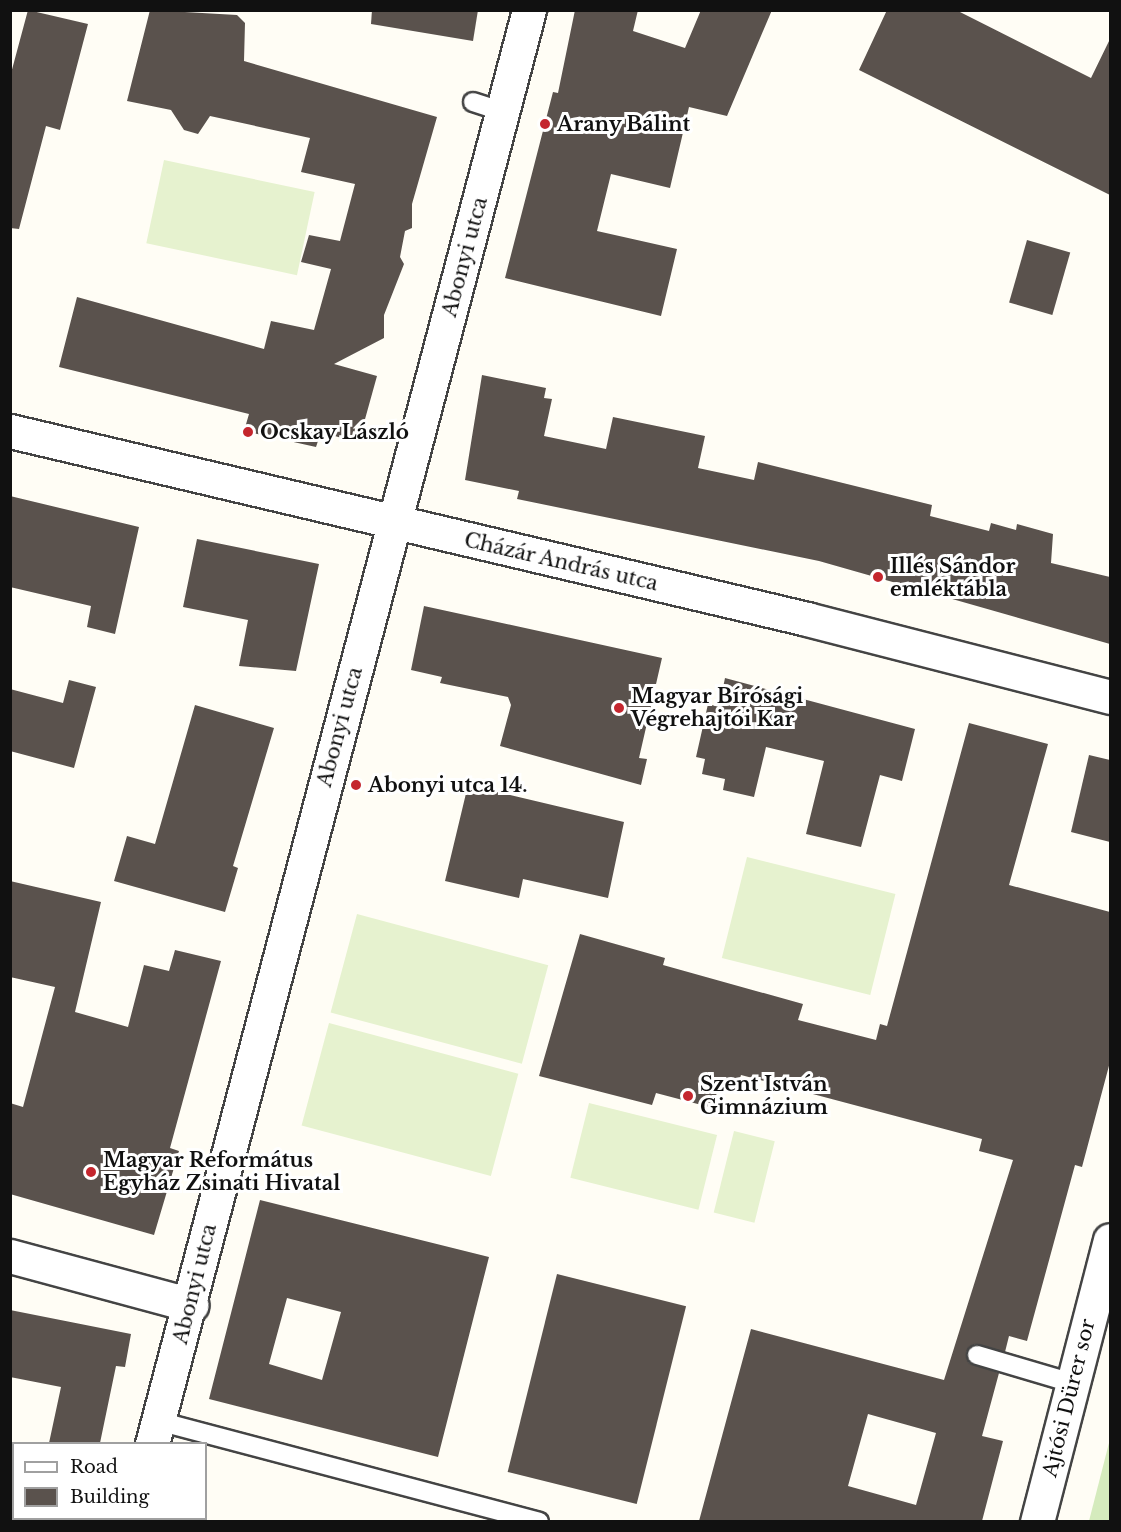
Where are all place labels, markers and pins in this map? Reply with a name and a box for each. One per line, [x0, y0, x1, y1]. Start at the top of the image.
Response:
place label: Arany Bálint [557, 112, 691, 136]
marker: Arany Bálint [538, 117, 552, 131]
place label: Ocskay László [260, 420, 410, 444]
marker: Ocskay László [241, 425, 255, 439]
place label: Illés Sándor emléktábla [890, 554, 1015, 601]
marker: Illés Sándor emléktábla [871, 570, 885, 584]
place label: Magyar Bírósági Végrehajtói Kar [631, 684, 803, 731]
marker: Magyar Bírósági Végrehajtói Kar [612, 701, 626, 715]
place label: Abonyi utca 14. [368, 773, 527, 797]
marker: Abonyi utca 14. [349, 778, 363, 792]
place label: Szent István Gimnázium [700, 1072, 828, 1119]
marker: Szent István Gimnázium [681, 1089, 695, 1103]
place label: Magyar Református Egyház Zsinati Hivatal [103, 1148, 340, 1195]
marker: Magyar Református Egyház Zsinati Hivatal [84, 1165, 98, 1179]

